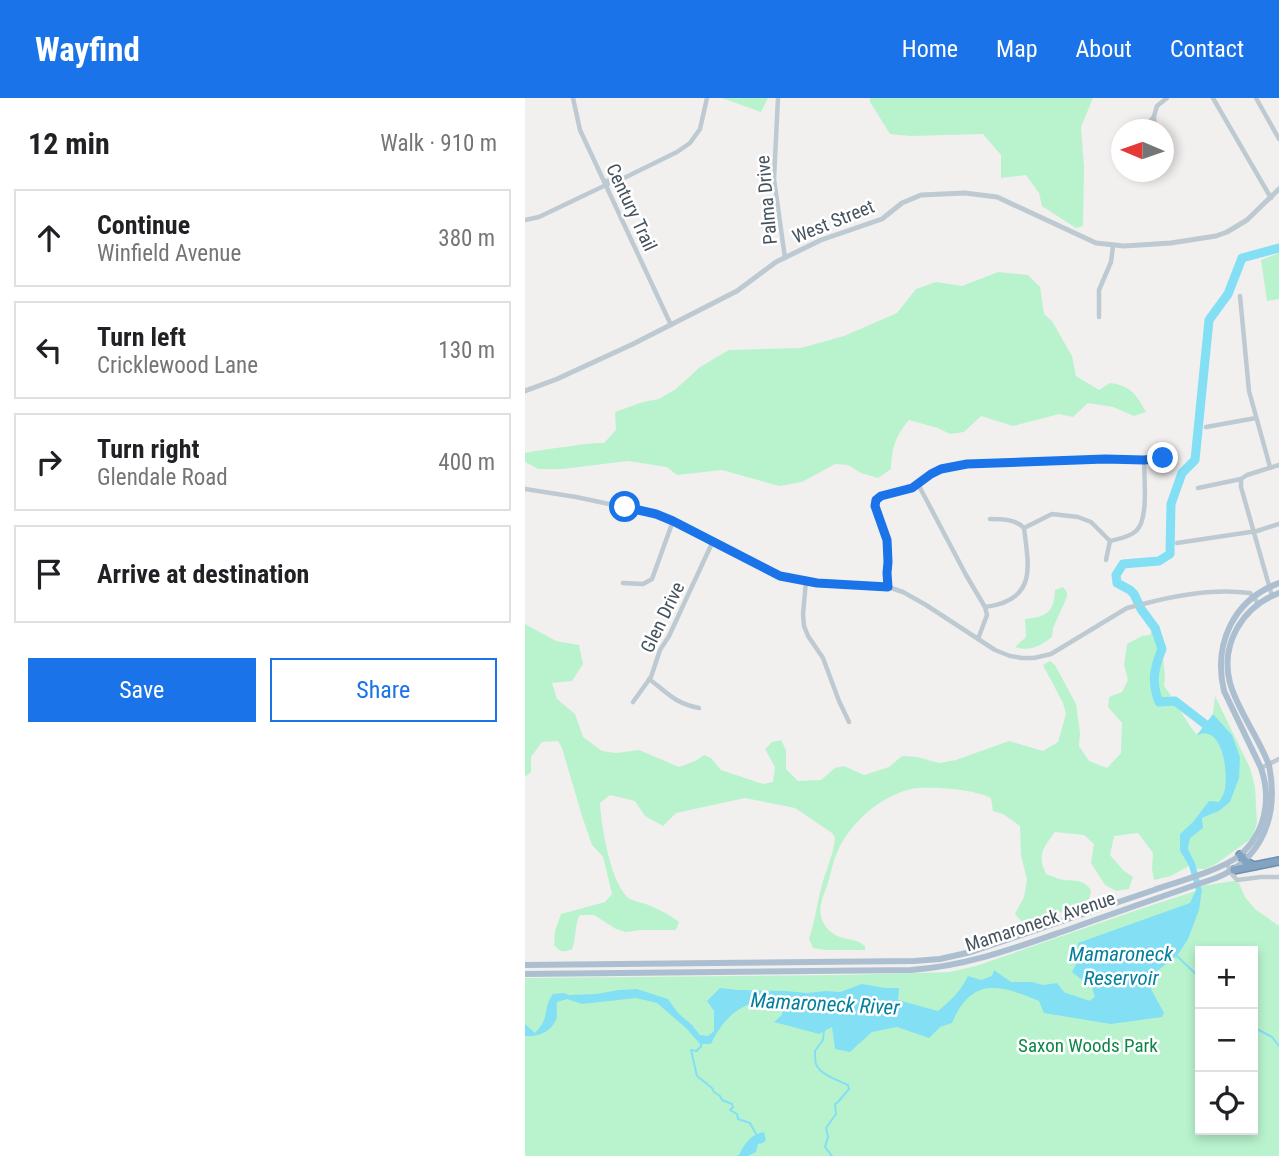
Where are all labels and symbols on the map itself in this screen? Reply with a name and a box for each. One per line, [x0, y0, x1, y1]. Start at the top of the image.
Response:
north arrow [1111, 119, 1174, 182]
street label: Palma Drive [751, 154, 782, 246]
street label: Century Trail [601, 160, 662, 255]
street label: West Street [789, 195, 877, 248]
route end [1147, 442, 1178, 473]
route start [609, 491, 640, 522]
street label: Glen Drive [635, 578, 689, 656]
street label: Mamaroneck Avenue [962, 886, 1118, 957]
water label: Mamaroneck Reservoir [1069, 942, 1174, 990]
water label: Mamaroneck River [750, 988, 901, 1020]
park label: Saxon Woods Park [1018, 1034, 1158, 1057]

